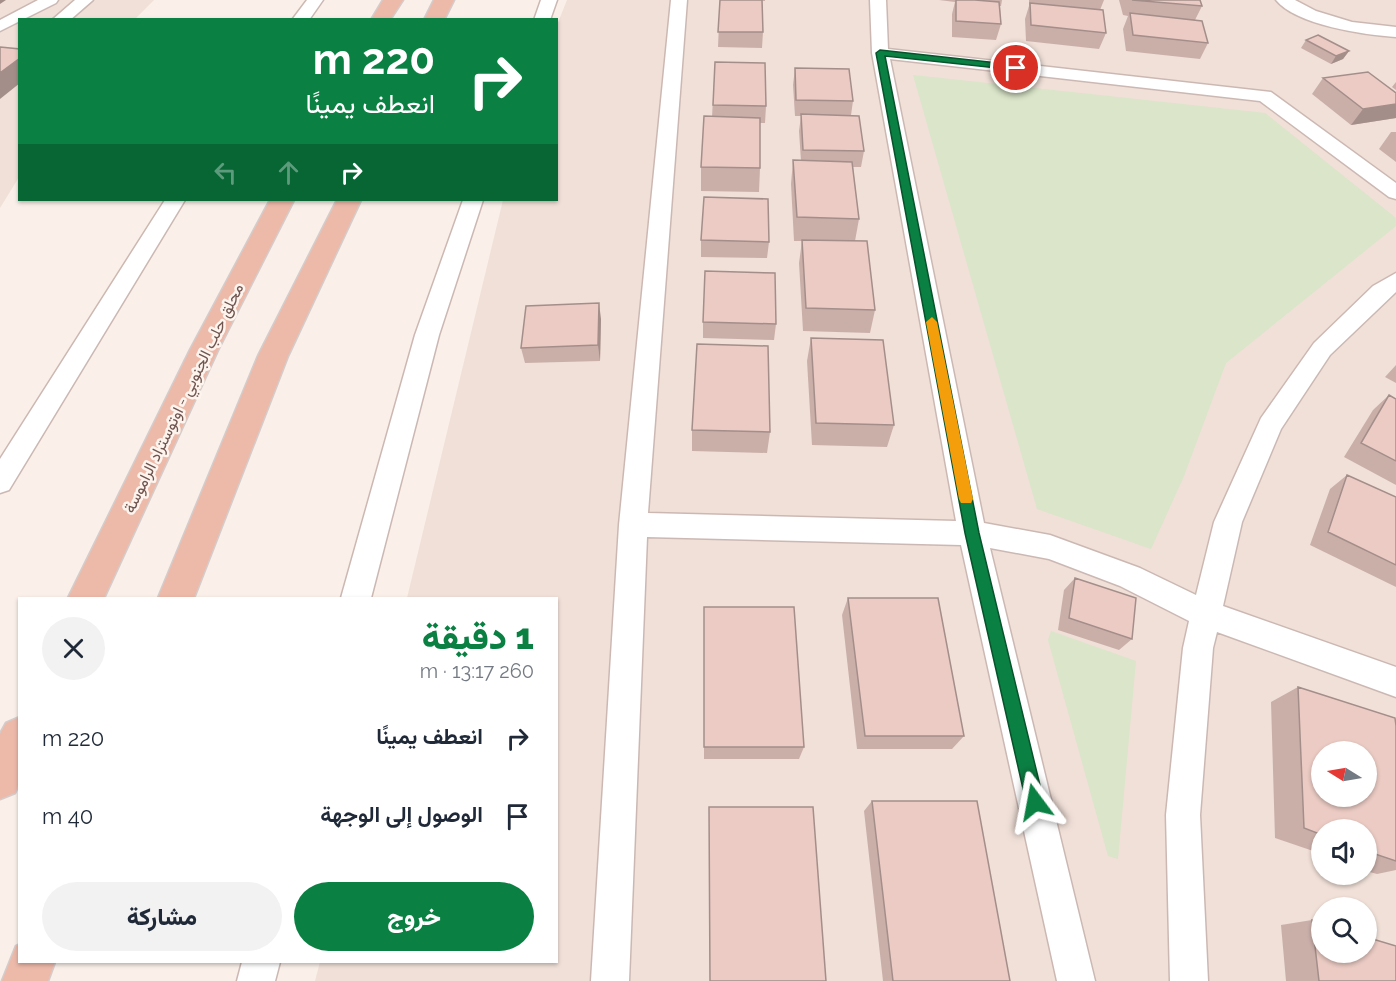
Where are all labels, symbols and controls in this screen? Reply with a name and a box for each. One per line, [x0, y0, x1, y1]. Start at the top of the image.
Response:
text: 220 m [313, 35, 435, 84]
icon: right [456, 42, 534, 120]
pin [990, 42, 1041, 93]
icon: arrive [999, 51, 1032, 84]
text: انعطف يمينًا [306, 88, 435, 119]
icon: left [209, 156, 242, 189]
icon: ahead [272, 156, 305, 189]
icon: right [335, 156, 368, 189]
street label: محلق حلب الجنوبي - اوتوستراد الراموسة [119, 280, 251, 518]
text: 1 دقيقة [422, 615, 534, 657]
button: close [42, 617, 105, 680]
text: 260 m · 13:17 [420, 659, 534, 683]
icon: right [501, 722, 534, 755]
text: انعطف يمينًا [376, 723, 483, 749]
text: 220 m [42, 725, 104, 751]
north arrow [1311, 741, 1377, 807]
map controls [1311, 741, 1377, 963]
position arrow [1003, 770, 1067, 834]
icon: arrive [501, 800, 534, 833]
text: الوصول إلى الوجهة [320, 801, 483, 827]
text: 40 m [42, 803, 93, 829]
button: sound [1311, 819, 1377, 885]
button: مشاركة [42, 882, 282, 951]
button: خروج [294, 882, 534, 951]
button: search [1311, 897, 1377, 963]

